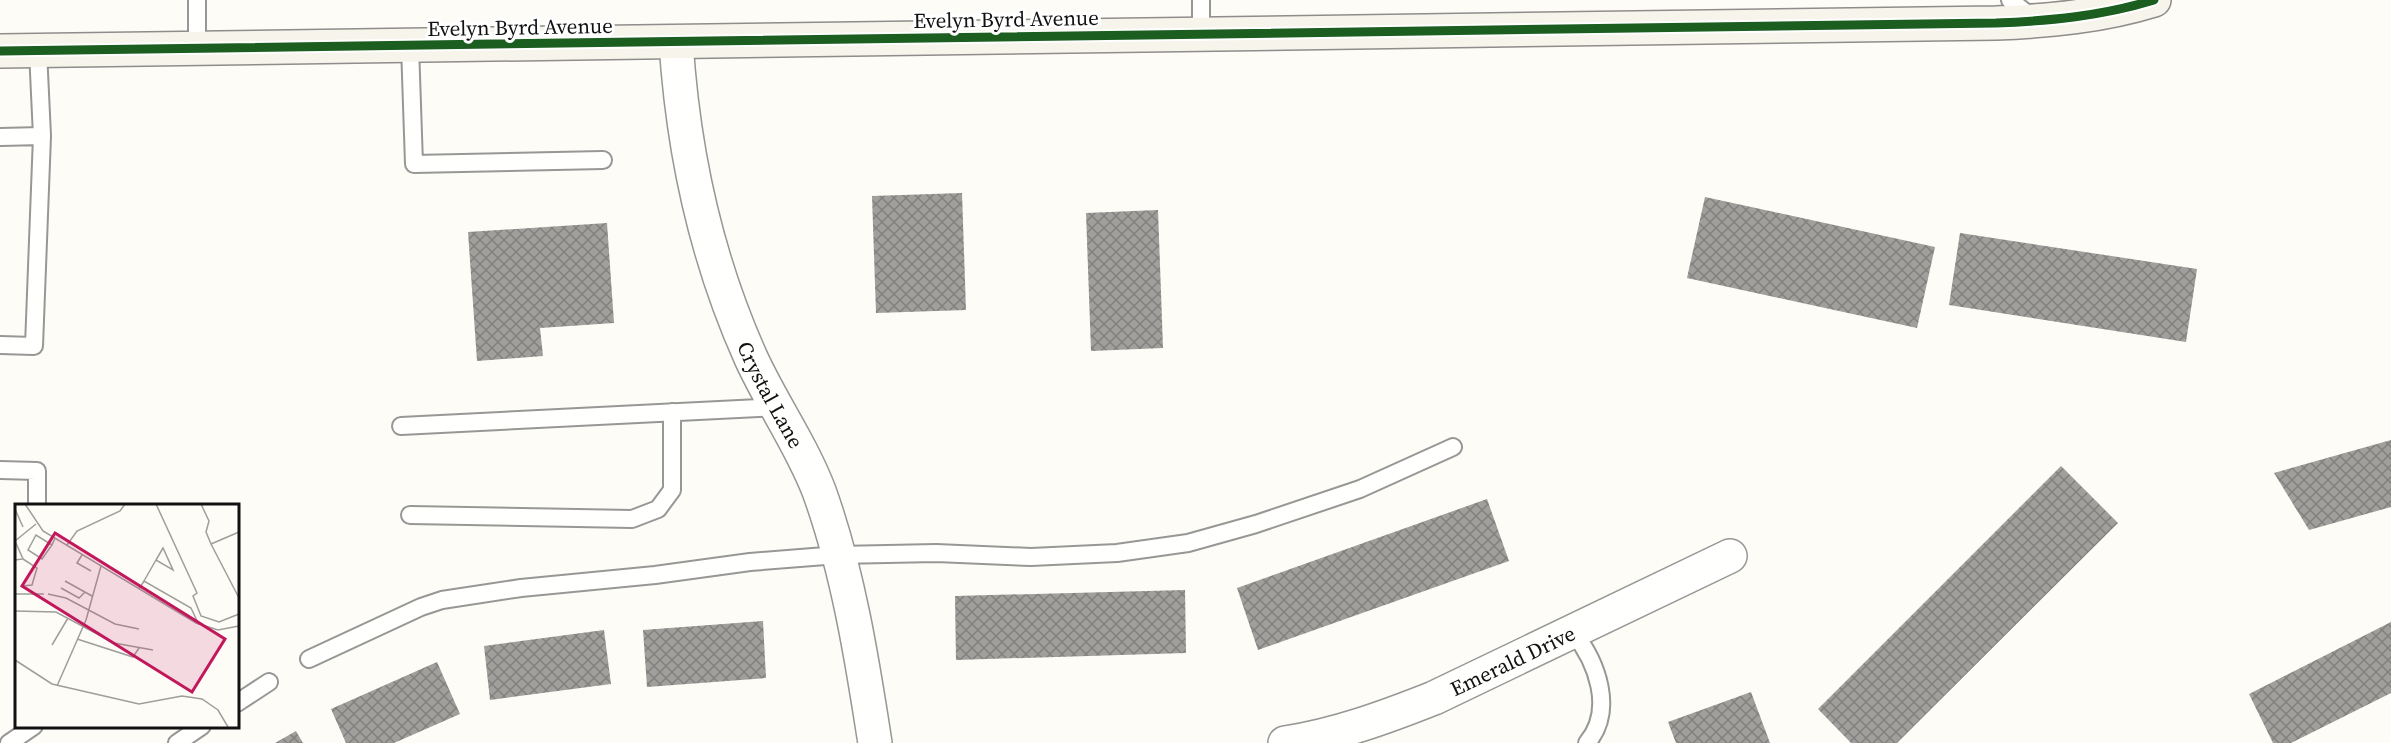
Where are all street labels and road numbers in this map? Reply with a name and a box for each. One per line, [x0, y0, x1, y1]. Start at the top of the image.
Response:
street label: Evelyn Byrd Avenue [913, 3, 1099, 35]
street label: Evelyn Byrd Avenue [427, 11, 613, 43]
street label: Crystal Lane [731, 336, 811, 453]
street label: Emerald Drive [1445, 618, 1580, 703]

